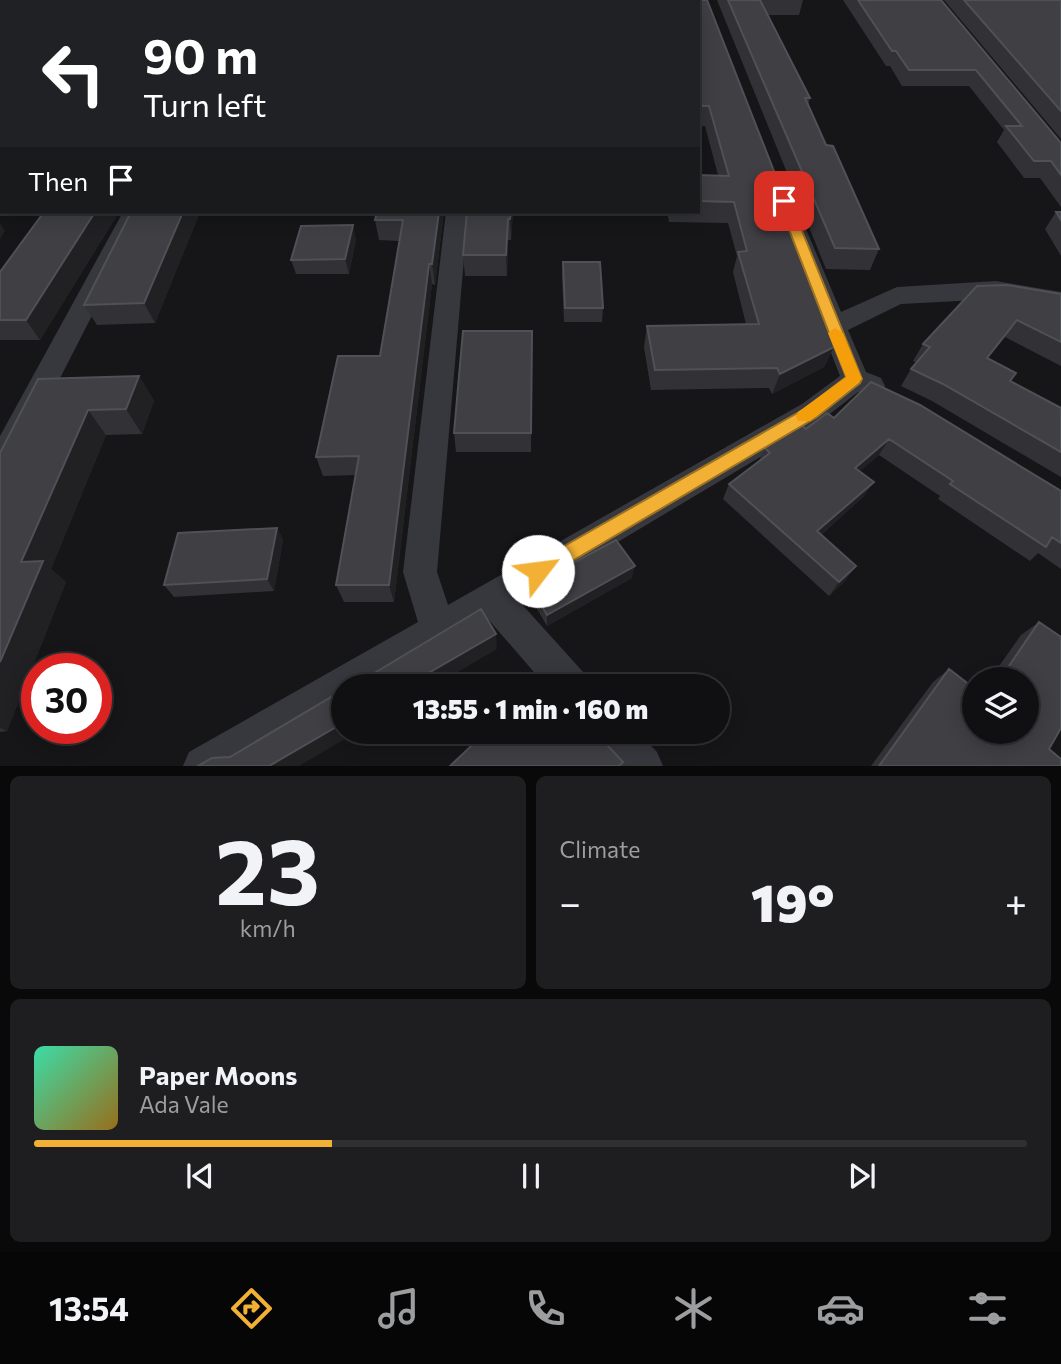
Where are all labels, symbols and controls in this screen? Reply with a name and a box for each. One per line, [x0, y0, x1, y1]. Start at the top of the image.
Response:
text: 90 m [143, 24, 258, 84]
icon: left [28, 28, 119, 119]
text: Turn left [143, 84, 267, 124]
icon: arrive [102, 161, 140, 199]
text: Then [28, 165, 88, 196]
pin [754, 171, 814, 231]
icon: arrive [765, 182, 803, 220]
position arrow [501, 534, 575, 608]
speed limit sign: 30 [21, 653, 112, 744]
map controls [962, 667, 1039, 744]
button: layers [962, 667, 1039, 744]
text: 13:55 · 1 min · 160 m [413, 693, 648, 724]
text: 23 [215, 812, 320, 924]
text: Climate [560, 835, 641, 863]
text: 19° [751, 869, 835, 933]
text: − [560, 878, 581, 925]
text: + [1005, 878, 1027, 925]
text: km/h [240, 914, 296, 942]
text: Paper Moons [139, 1059, 297, 1090]
text: Ada Vale [139, 1090, 229, 1118]
icon: previous [181, 1157, 219, 1195]
icon: pause [512, 1157, 550, 1195]
icon: next [843, 1157, 881, 1195]
icon: directions [227, 1284, 276, 1333]
icon: music [374, 1284, 423, 1333]
icon: phone [521, 1284, 570, 1333]
icon: climate [669, 1284, 718, 1333]
icon: car [816, 1284, 865, 1333]
icon: filters [963, 1284, 1012, 1333]
text: 13:54 [49, 1288, 129, 1328]

